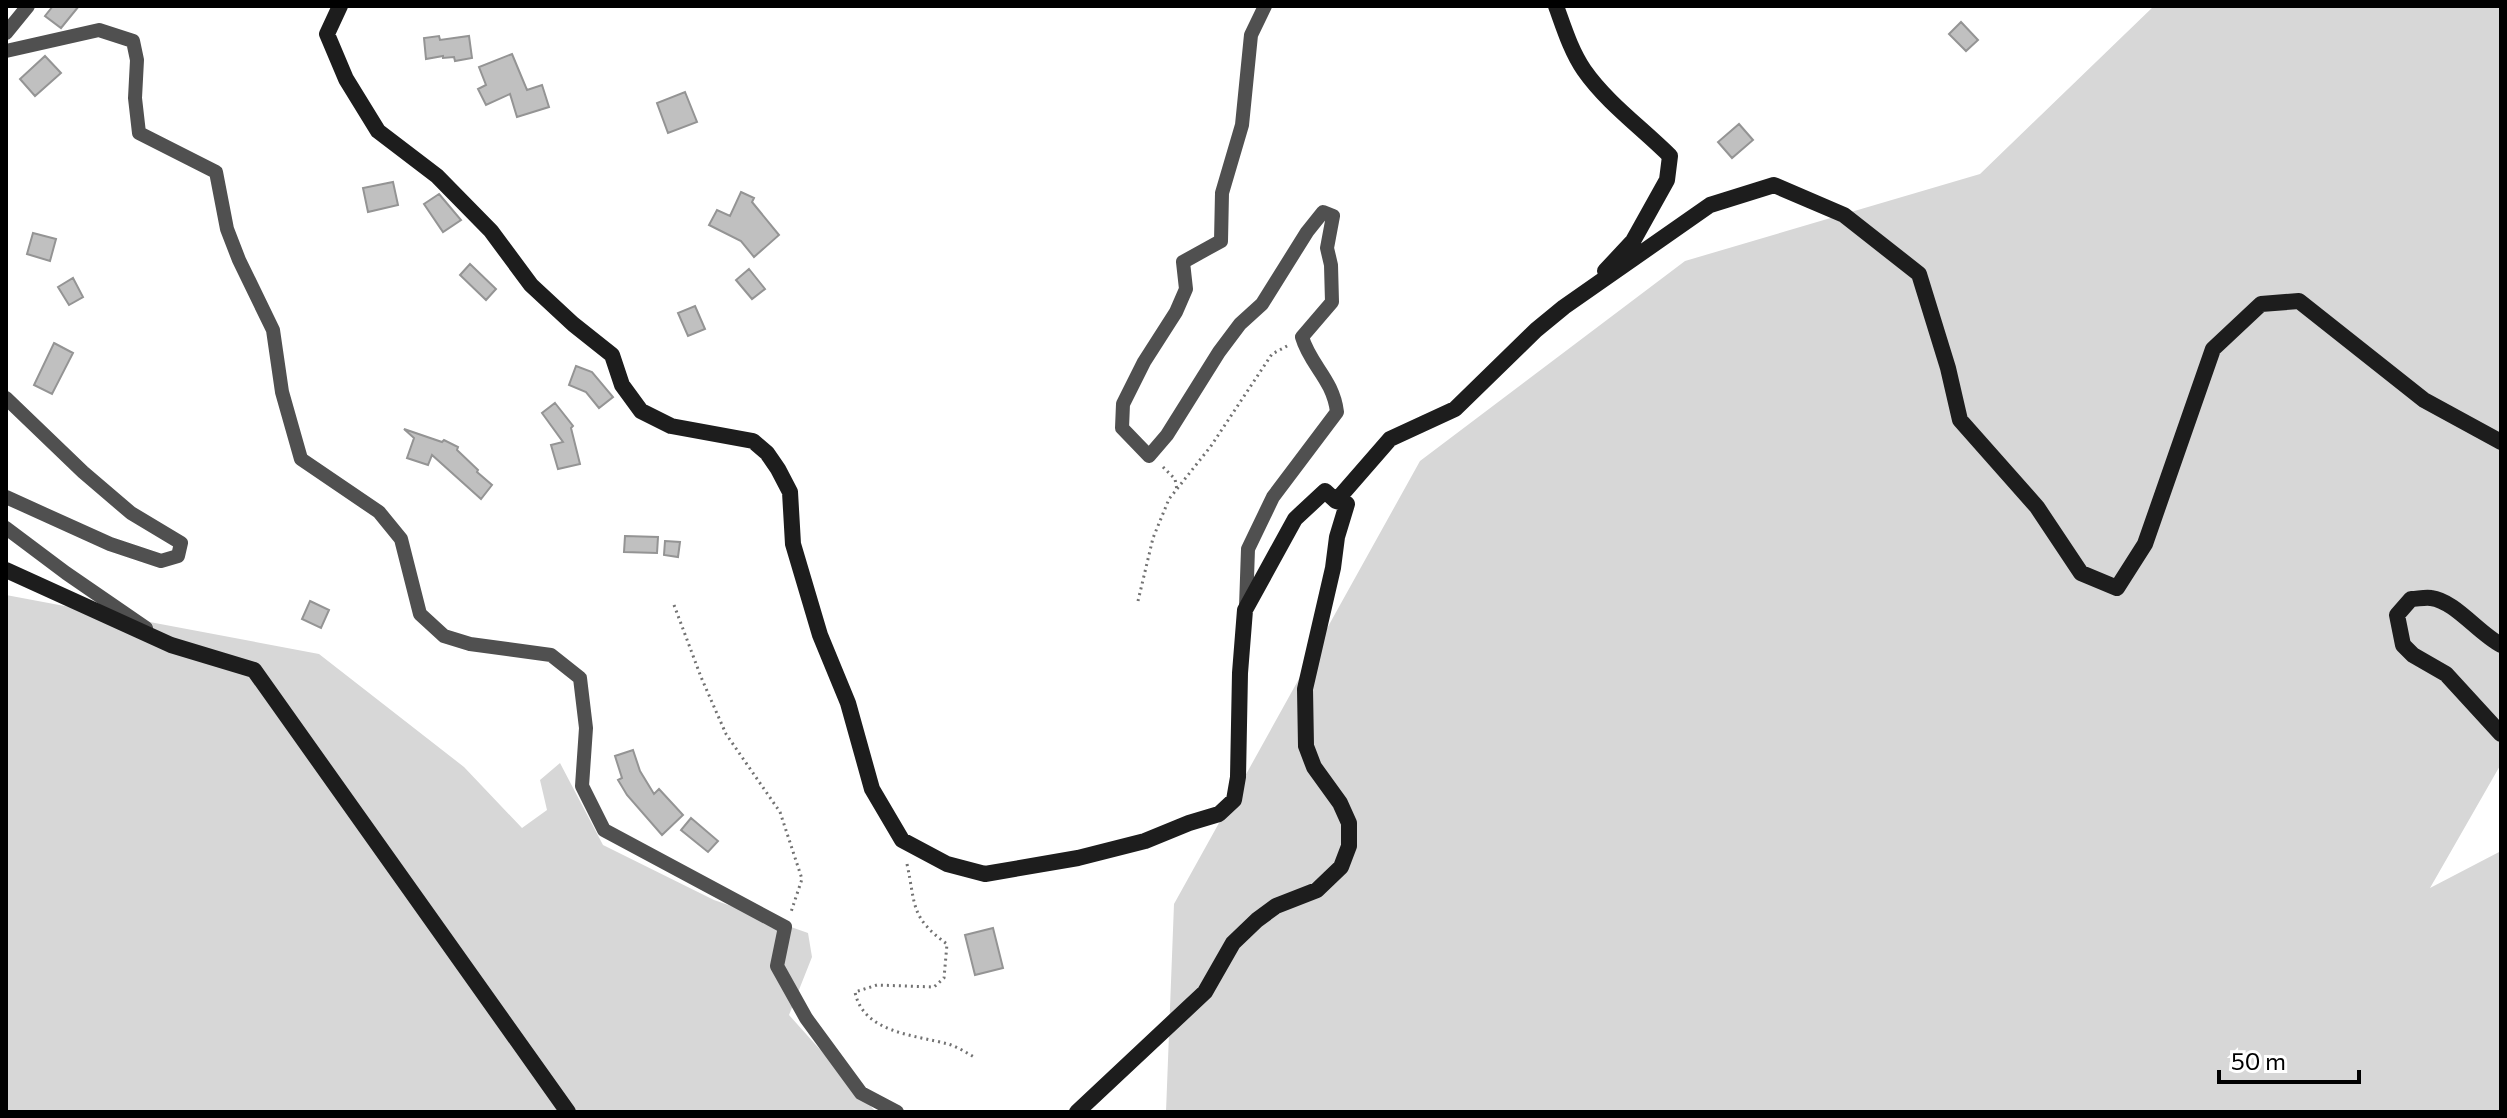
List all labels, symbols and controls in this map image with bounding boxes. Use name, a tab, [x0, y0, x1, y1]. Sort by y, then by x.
scale bar	[2219, 1034, 2359, 1084]
text: 50 m	[2231, 1046, 2286, 1075]

